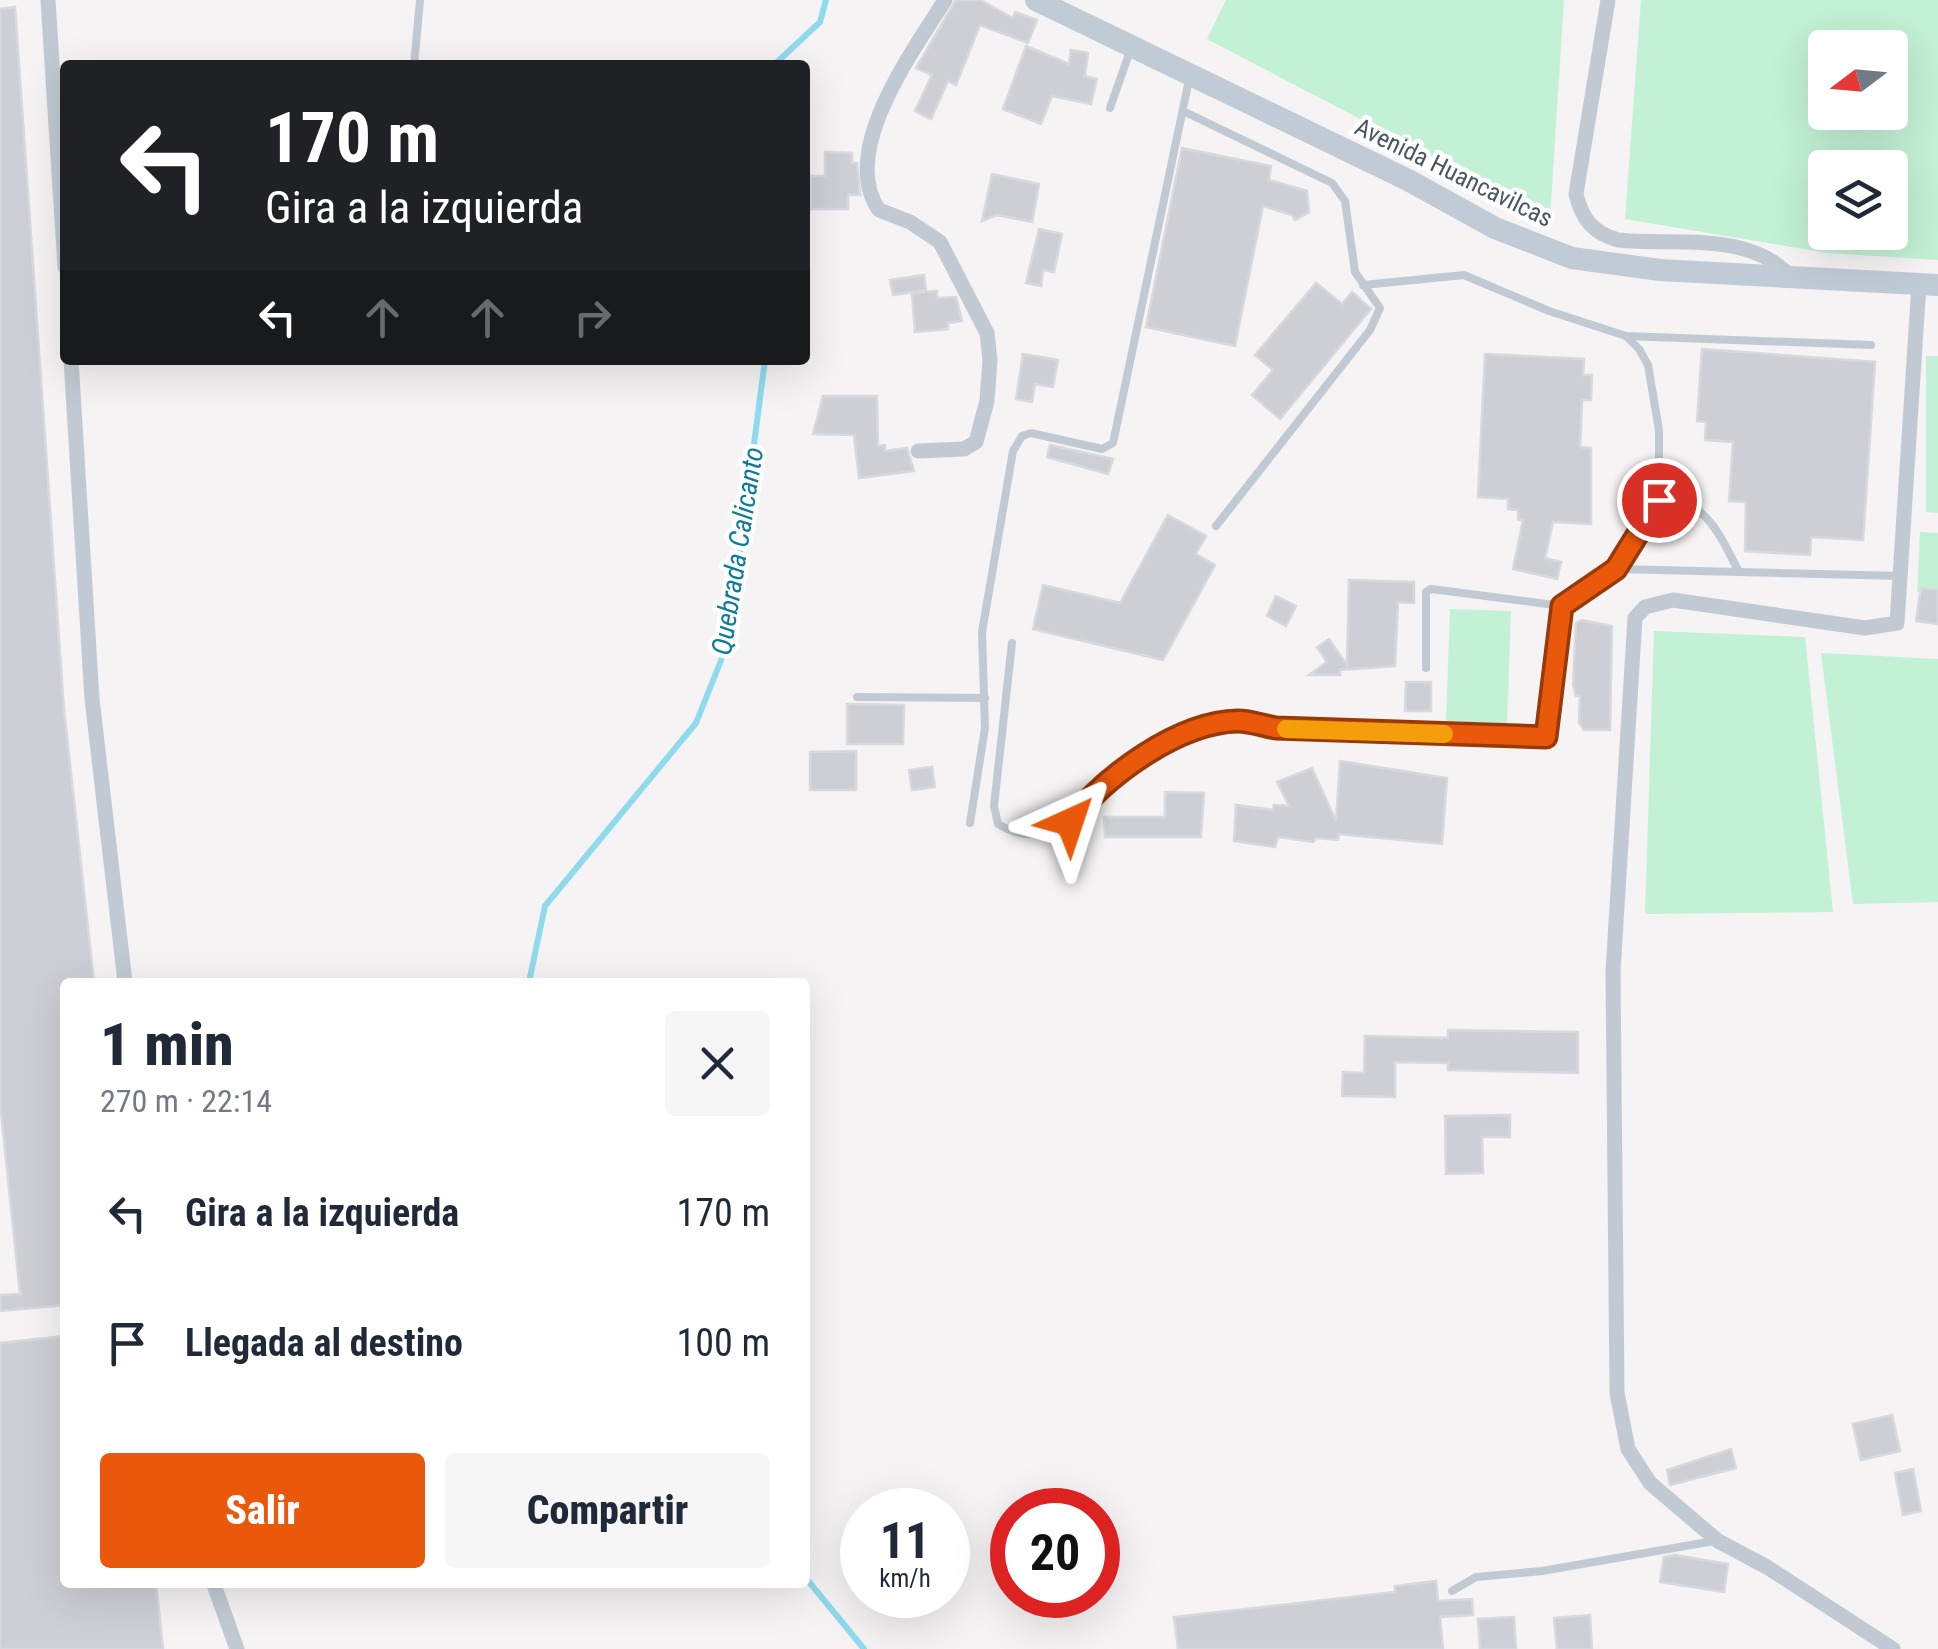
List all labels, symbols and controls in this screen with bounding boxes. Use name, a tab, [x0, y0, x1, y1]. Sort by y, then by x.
north arrow	[1808, 30, 1908, 130]
map controls	[1808, 30, 1908, 250]
text: 170 m	[265, 97, 439, 179]
icon: left	[100, 100, 230, 230]
street label: Avenida Huancavilcas	[1350, 112, 1557, 233]
button: layers	[1808, 150, 1908, 250]
text: Gira a la izquierda	[265, 181, 583, 234]
icon: left	[250, 290, 305, 345]
icon: ahead	[355, 290, 410, 345]
icon: ahead	[460, 290, 515, 345]
icon: right	[565, 290, 620, 345]
water label: Quebrada Calicanto	[705, 445, 770, 657]
pin	[1617, 458, 1702, 543]
icon: arrive	[1632, 473, 1687, 528]
position arrow	[1018, 770, 1122, 874]
text: 1 min	[100, 1009, 234, 1080]
button: close	[665, 1011, 770, 1116]
text: 270 m · 22:14	[100, 1082, 272, 1120]
icon: left	[100, 1186, 155, 1241]
text: Gira a la izquierda	[185, 1191, 459, 1235]
text: 170 m	[676, 1191, 770, 1235]
icon: arrive	[100, 1316, 155, 1371]
text: Llegada al destino	[185, 1321, 463, 1365]
text: 100 m	[676, 1321, 770, 1365]
button: Salir	[100, 1453, 425, 1568]
button: Compartir	[445, 1453, 770, 1568]
speed limit sign: 20	[990, 1488, 1120, 1618]
text: 11	[880, 1512, 930, 1570]
text: km/h	[879, 1564, 931, 1593]

